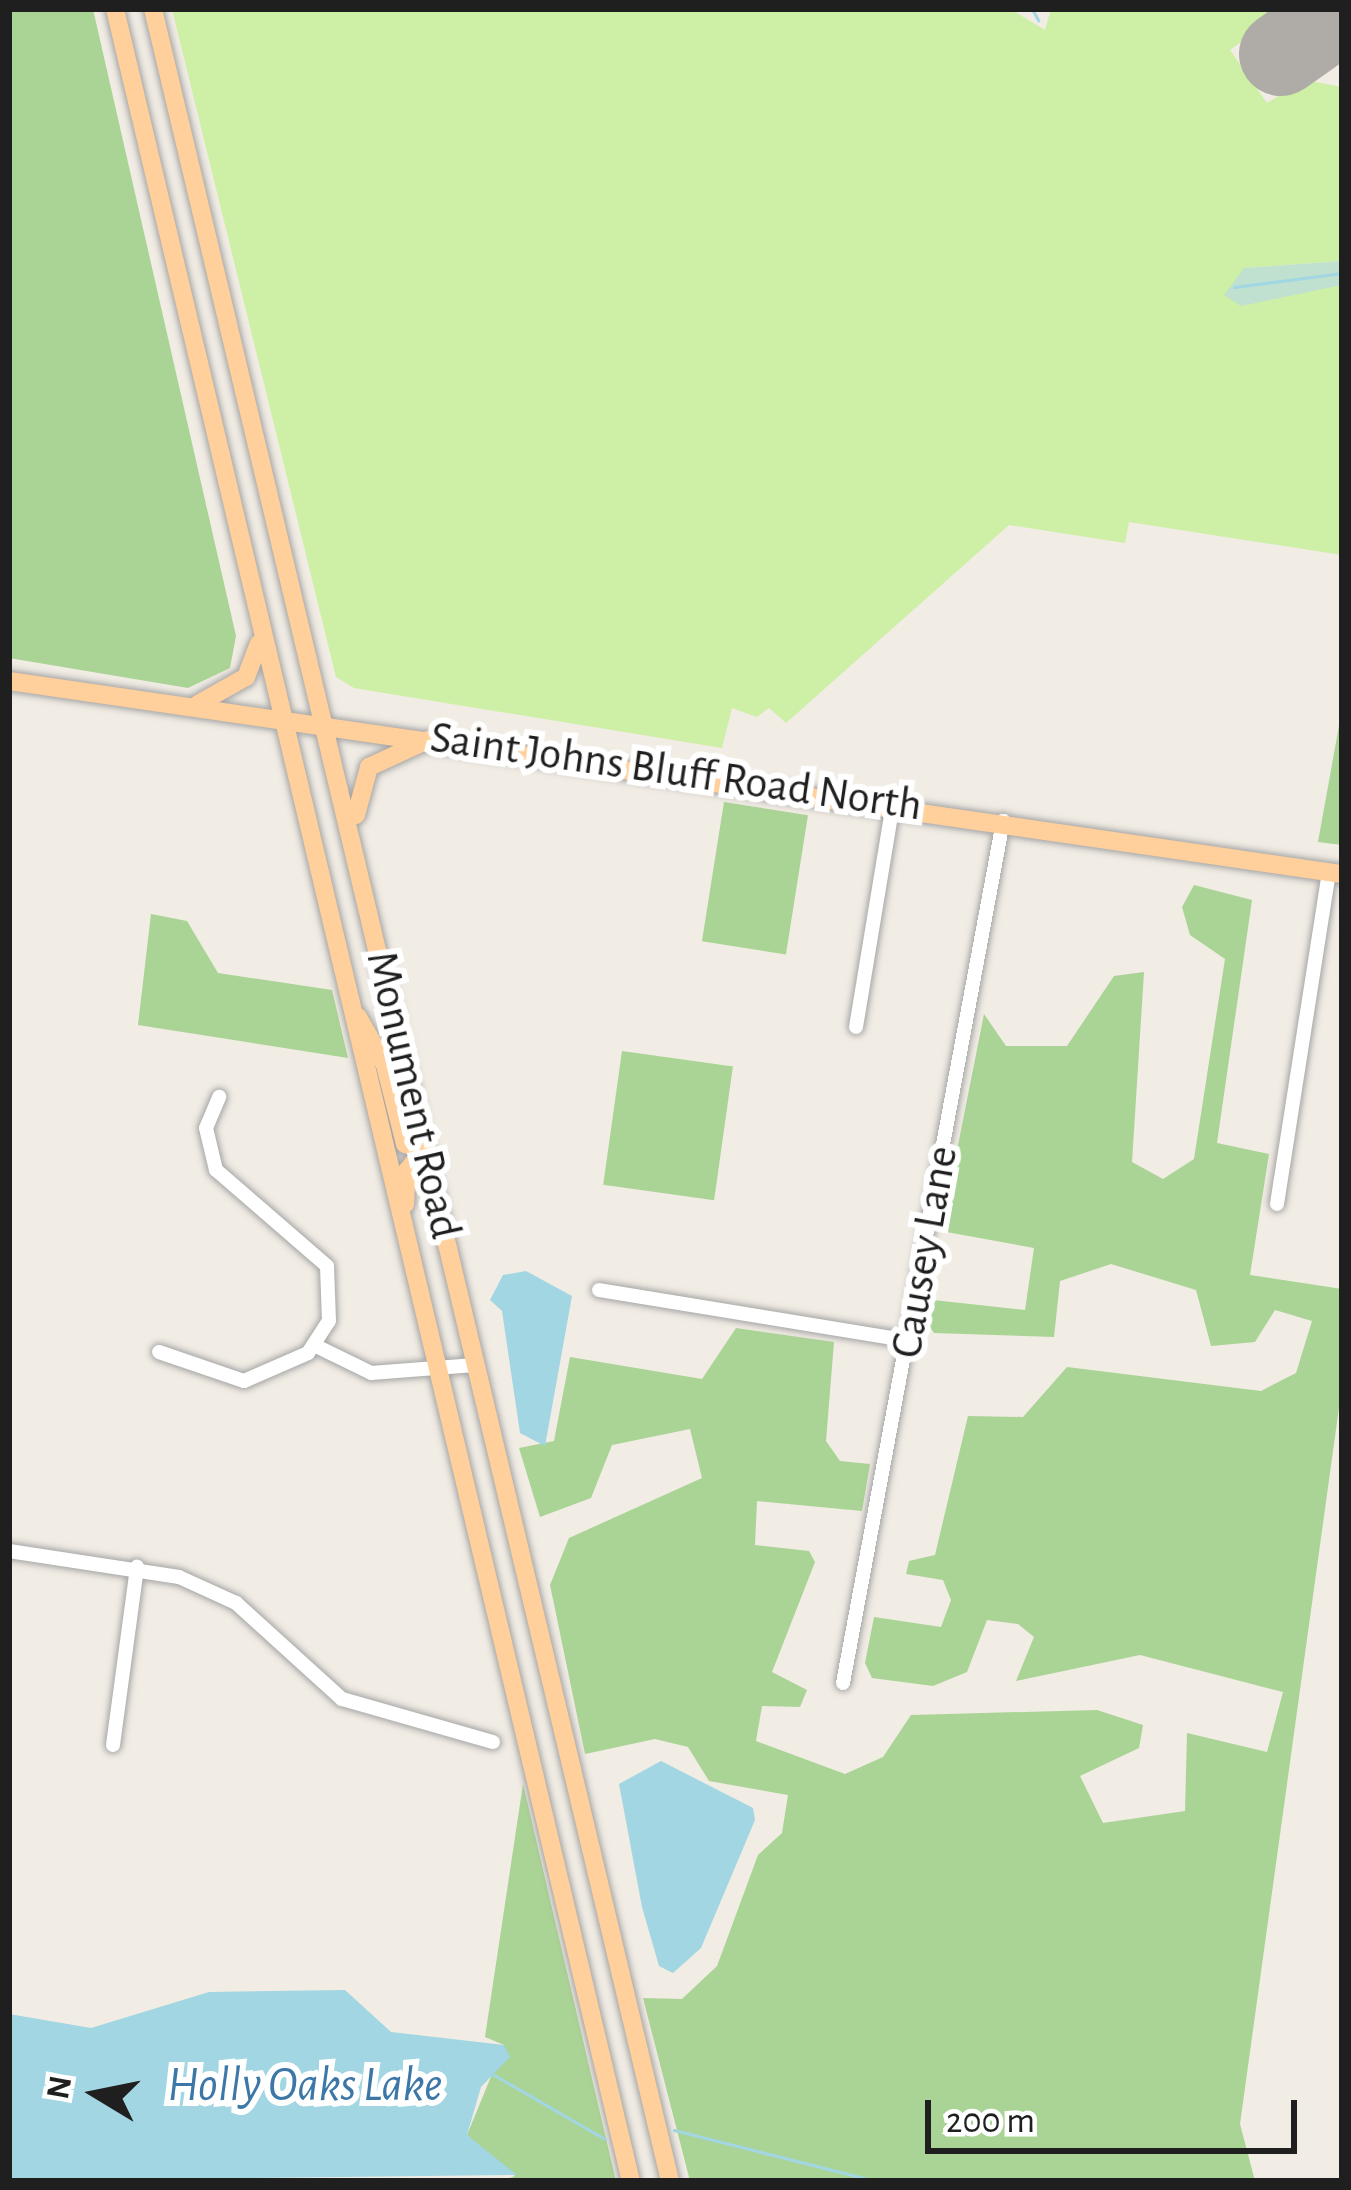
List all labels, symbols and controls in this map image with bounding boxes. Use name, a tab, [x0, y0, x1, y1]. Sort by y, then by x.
street label: Saint Johns Bluff Road North	[427, 711, 925, 833]
street label: Monument Road	[354, 946, 472, 1244]
street label: Causey Lane	[880, 1142, 970, 1362]
north arrow	[36, 2034, 156, 2154]
water label: Holly Oaks Lake	[167, 2058, 443, 2116]
text: N	[42, 2074, 78, 2102]
scale bar	[931, 2076, 1303, 2150]
text: 200 m	[946, 2103, 1035, 2139]

